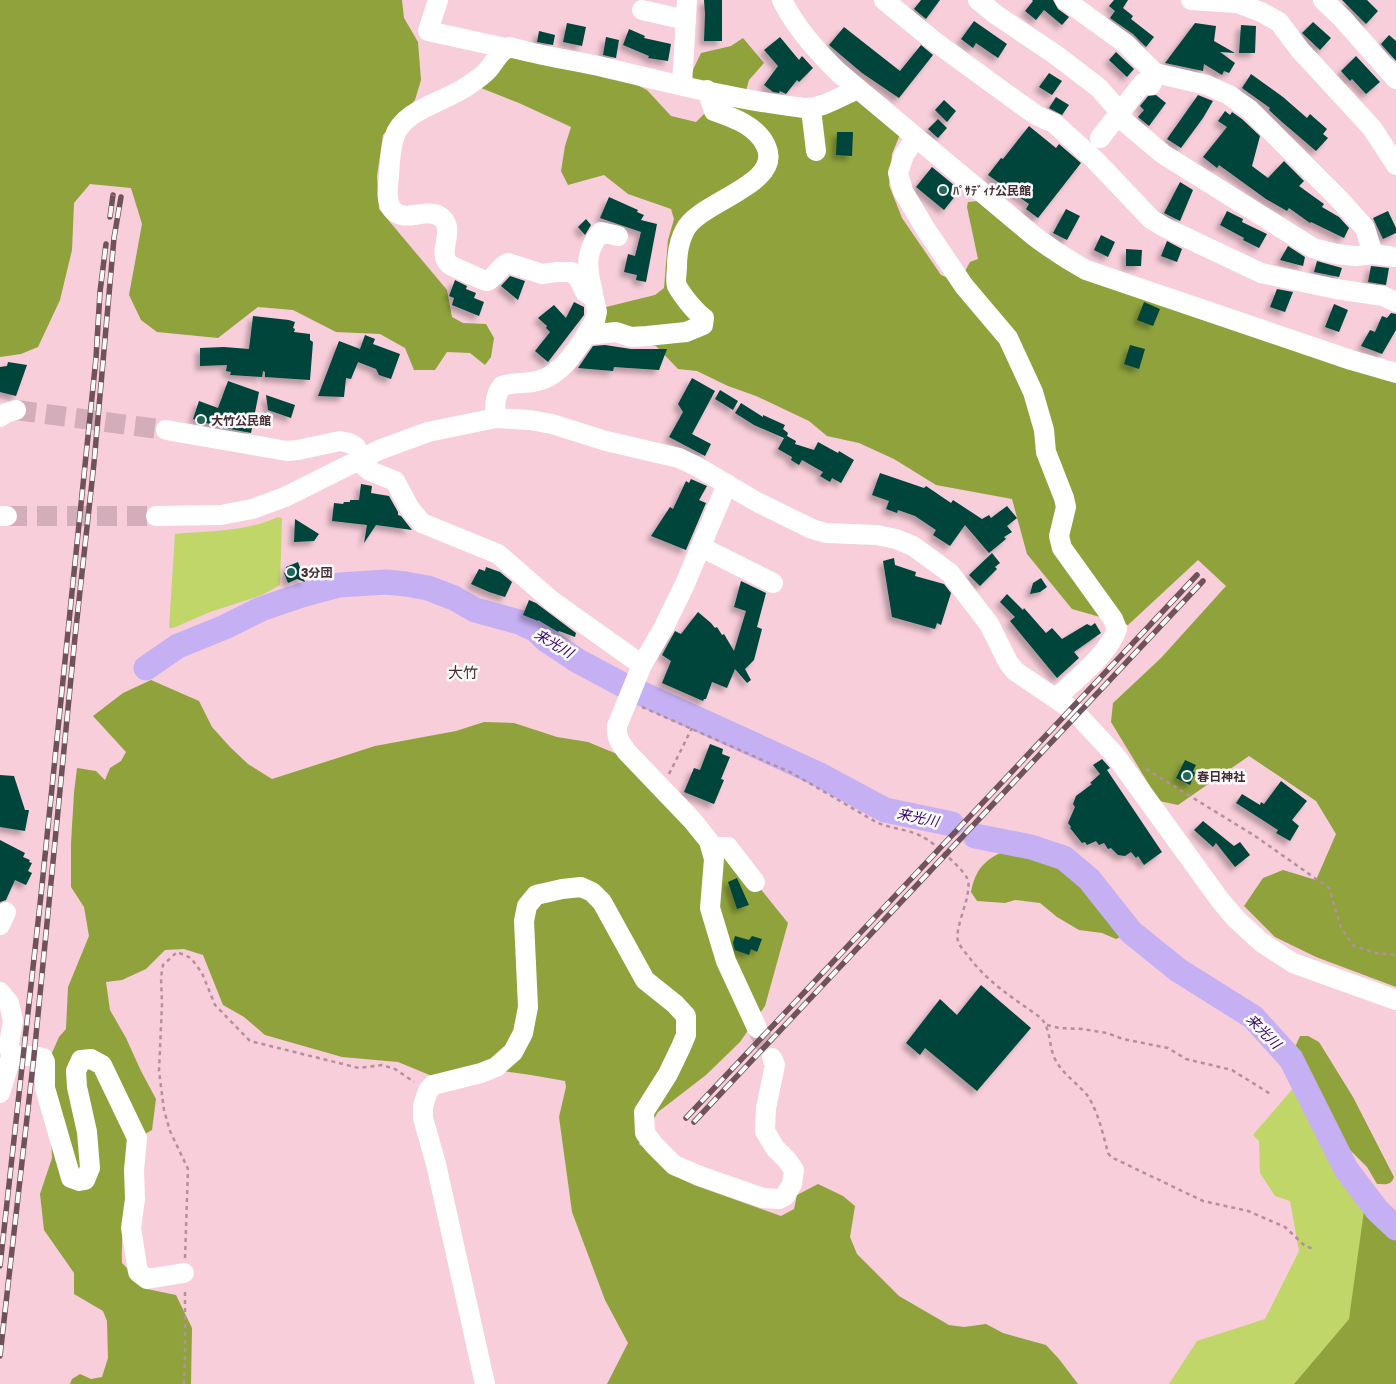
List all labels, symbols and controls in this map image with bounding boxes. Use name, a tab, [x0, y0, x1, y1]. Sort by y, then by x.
place label: ﾊﾟｻﾃﾞｨﾅ公民館	[953, 183, 1031, 198]
marker: ﾊﾟｻﾃﾞｨﾅ公民館	[937, 184, 949, 196]
place label: 大竹公民館	[211, 413, 271, 428]
marker: 大竹公民館	[195, 414, 207, 426]
place label: 3分団	[301, 565, 332, 580]
marker: 3分団	[285, 566, 297, 578]
water label: 来光川	[532, 625, 578, 662]
district label: 大竹	[448, 663, 478, 681]
place label: 春日神社	[1197, 769, 1245, 784]
marker: 春日神社	[1181, 770, 1193, 782]
water label: 来光川	[896, 804, 942, 830]
water label: 来光川	[1243, 1010, 1286, 1053]

